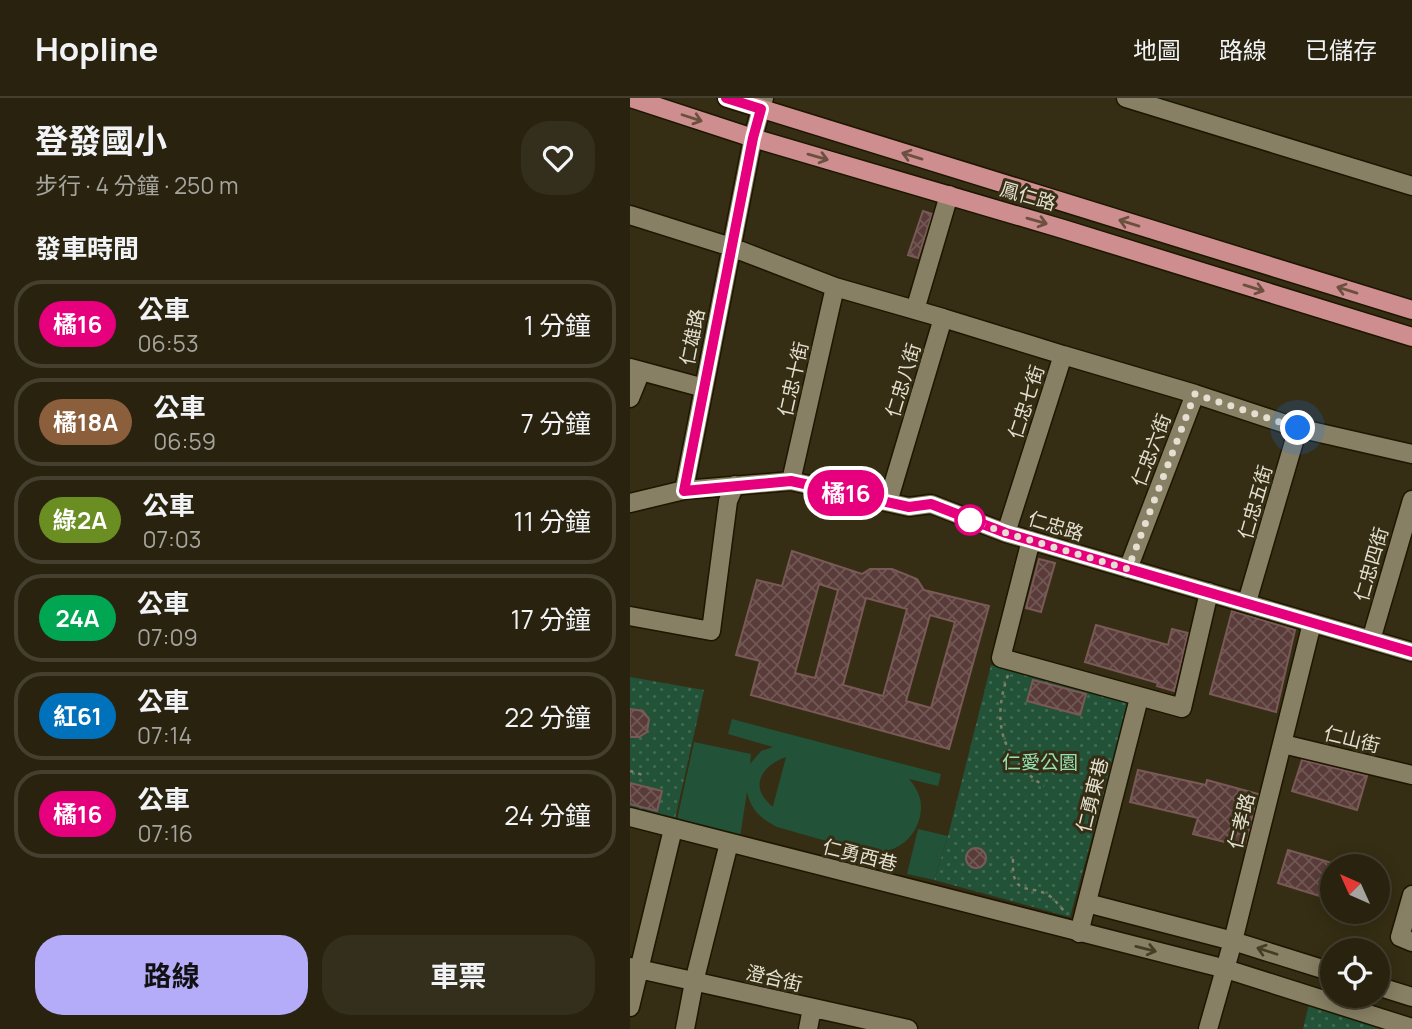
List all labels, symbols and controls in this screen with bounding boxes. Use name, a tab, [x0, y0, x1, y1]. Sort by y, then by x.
text: Hopline	[35, 26, 158, 71]
text: 地圖	[1133, 33, 1181, 66]
text: 路線	[1219, 33, 1267, 66]
text: 已儲存	[1305, 33, 1377, 66]
one-way arrow	[680, 113, 702, 125]
text: 登發國小	[35, 118, 167, 163]
button: heart	[521, 121, 595, 195]
one-way arrow	[901, 148, 923, 161]
one-way arrow	[807, 152, 829, 165]
text: 步行 · 4 分鐘 · 250 m	[35, 169, 239, 201]
street label: 鳳仁路	[997, 176, 1059, 216]
one-way arrow	[1025, 215, 1048, 228]
one-way arrow	[1119, 215, 1141, 228]
text: 發車時間	[35, 230, 139, 266]
one-way arrow	[1336, 282, 1358, 295]
one-way arrow	[1243, 283, 1265, 296]
text: 公車	[137, 291, 189, 327]
text: 橘16	[53, 307, 102, 340]
text: 1 分鐘	[524, 307, 591, 343]
street label: 仁雄路	[674, 307, 710, 367]
text: 06:53	[137, 327, 199, 359]
street label: 仁忠十街	[772, 339, 814, 419]
street label: 仁忠八街	[879, 340, 927, 420]
street label: 仁忠七街	[1002, 362, 1050, 442]
text: 公車	[153, 389, 205, 425]
text: 橘18A	[53, 405, 118, 438]
text: 7 分鐘	[521, 405, 591, 441]
street label: 仁忠六街	[1125, 410, 1177, 490]
your location	[1280, 410, 1315, 445]
text: 06:59	[153, 425, 216, 457]
street label: 仁忠五街	[1232, 462, 1278, 542]
line badge: 橘16	[806, 470, 886, 516]
text: 橘16	[821, 476, 871, 509]
text: 公車	[142, 487, 194, 523]
text: 綠2A	[53, 503, 107, 536]
text: 11 分鐘	[514, 503, 591, 539]
unlabelled marker	[955, 505, 985, 535]
street label: 仁忠路	[1025, 505, 1087, 547]
text: 07:03	[142, 523, 202, 555]
street label: 仁忠四街	[1348, 524, 1394, 604]
text: 公車	[137, 585, 189, 621]
text: 24A	[55, 601, 100, 634]
text: 17 分鐘	[511, 601, 591, 637]
text: 07:09	[137, 621, 198, 653]
text: 公車	[137, 683, 189, 719]
text: 紅61	[53, 699, 102, 732]
text: 22 分鐘	[504, 699, 591, 735]
text: 07:14	[137, 719, 192, 751]
street label: 仁山街	[1321, 719, 1383, 759]
park label: 仁愛公園	[1002, 749, 1078, 775]
street label: 仁勇東巷	[1070, 755, 1114, 835]
text: 公車	[137, 781, 189, 817]
street label: 仁孝路	[1221, 790, 1261, 852]
text: 橘16	[53, 797, 102, 830]
text: 24 分鐘	[504, 797, 591, 833]
text: 07:16	[137, 817, 193, 849]
street label: 仁勇西巷	[820, 833, 900, 877]
north arrow	[1320, 854, 1390, 924]
map controls	[1320, 854, 1390, 1008]
button: 路線	[35, 935, 308, 1015]
button: 車票	[322, 935, 595, 1015]
button: locate	[1320, 938, 1390, 1008]
one-way arrow	[1134, 943, 1156, 956]
one-way arrow	[1256, 944, 1278, 956]
street label: 澄合街	[743, 959, 805, 997]

